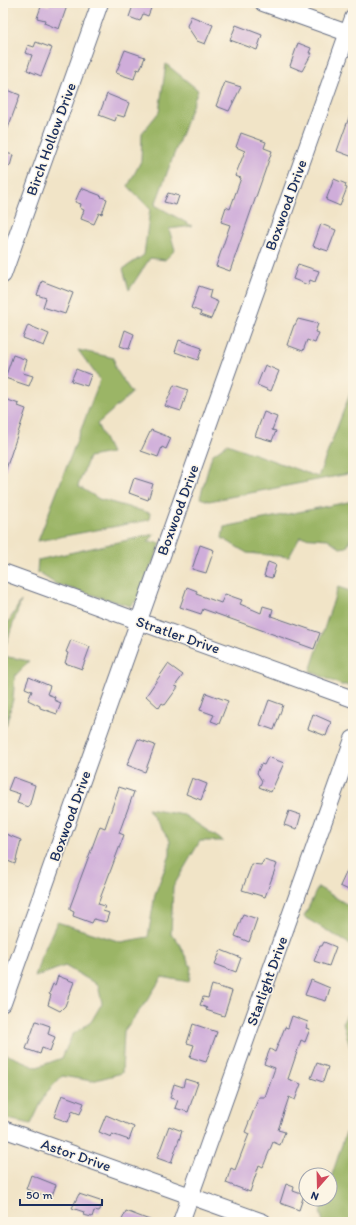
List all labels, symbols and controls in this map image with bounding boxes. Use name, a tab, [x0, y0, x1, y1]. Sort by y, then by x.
street label: Birch Hollow Drive	[22, 80, 80, 198]
street label: Boxwood Drive	[261, 157, 311, 253]
street label: Boxwood Drive	[153, 462, 203, 558]
street label: Stratler Drive	[134, 612, 222, 658]
street label: Boxwood Drive	[45, 768, 95, 864]
street label: Starlight Drive	[243, 934, 291, 1028]
street label: Astor Drive	[39, 1135, 113, 1175]
north arrow	[298, 1167, 338, 1207]
scale bar	[20, 1181, 102, 1207]
text: 50 m	[26, 1188, 52, 1202]
text: N	[309, 1189, 320, 1203]

